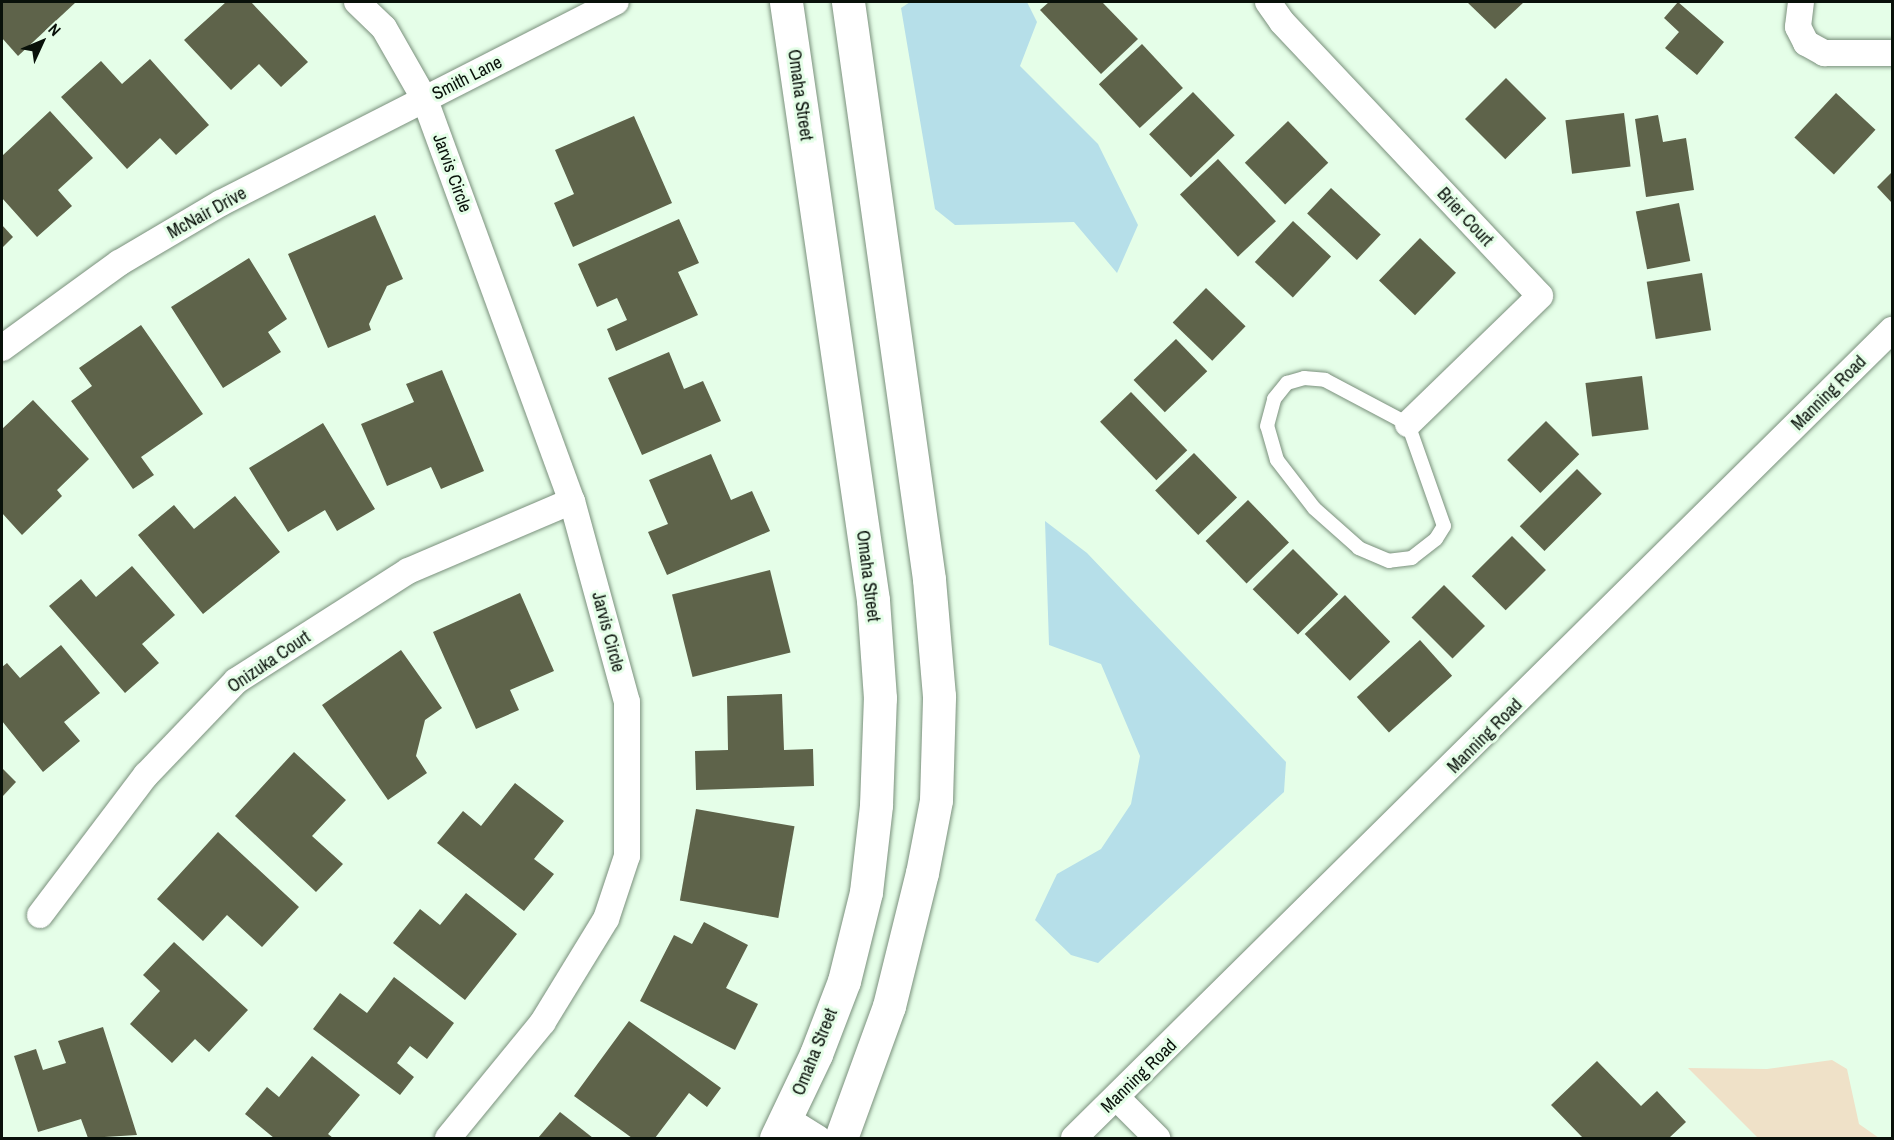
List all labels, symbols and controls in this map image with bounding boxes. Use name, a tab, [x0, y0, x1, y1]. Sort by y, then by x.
north arrow	[12, 12, 72, 72]
text: N	[44, 18, 66, 41]
street label: Omaha Street	[783, 48, 817, 142]
street label: Smith Lane	[428, 51, 506, 105]
street label: Jarvis Circle	[428, 131, 476, 215]
street label: McNair Drive	[164, 182, 250, 244]
street label: Brier Court	[1432, 183, 1498, 251]
street label: Manning Road	[1787, 351, 1871, 435]
street label: Omaha Street	[852, 529, 884, 623]
street label: Jarvis Circle	[587, 590, 629, 674]
street label: Onizuka Court	[224, 626, 314, 698]
street label: Manning Road	[1443, 694, 1527, 778]
street label: Omaha Street	[788, 1005, 842, 1099]
street label: Manning Road	[1097, 1035, 1181, 1117]

